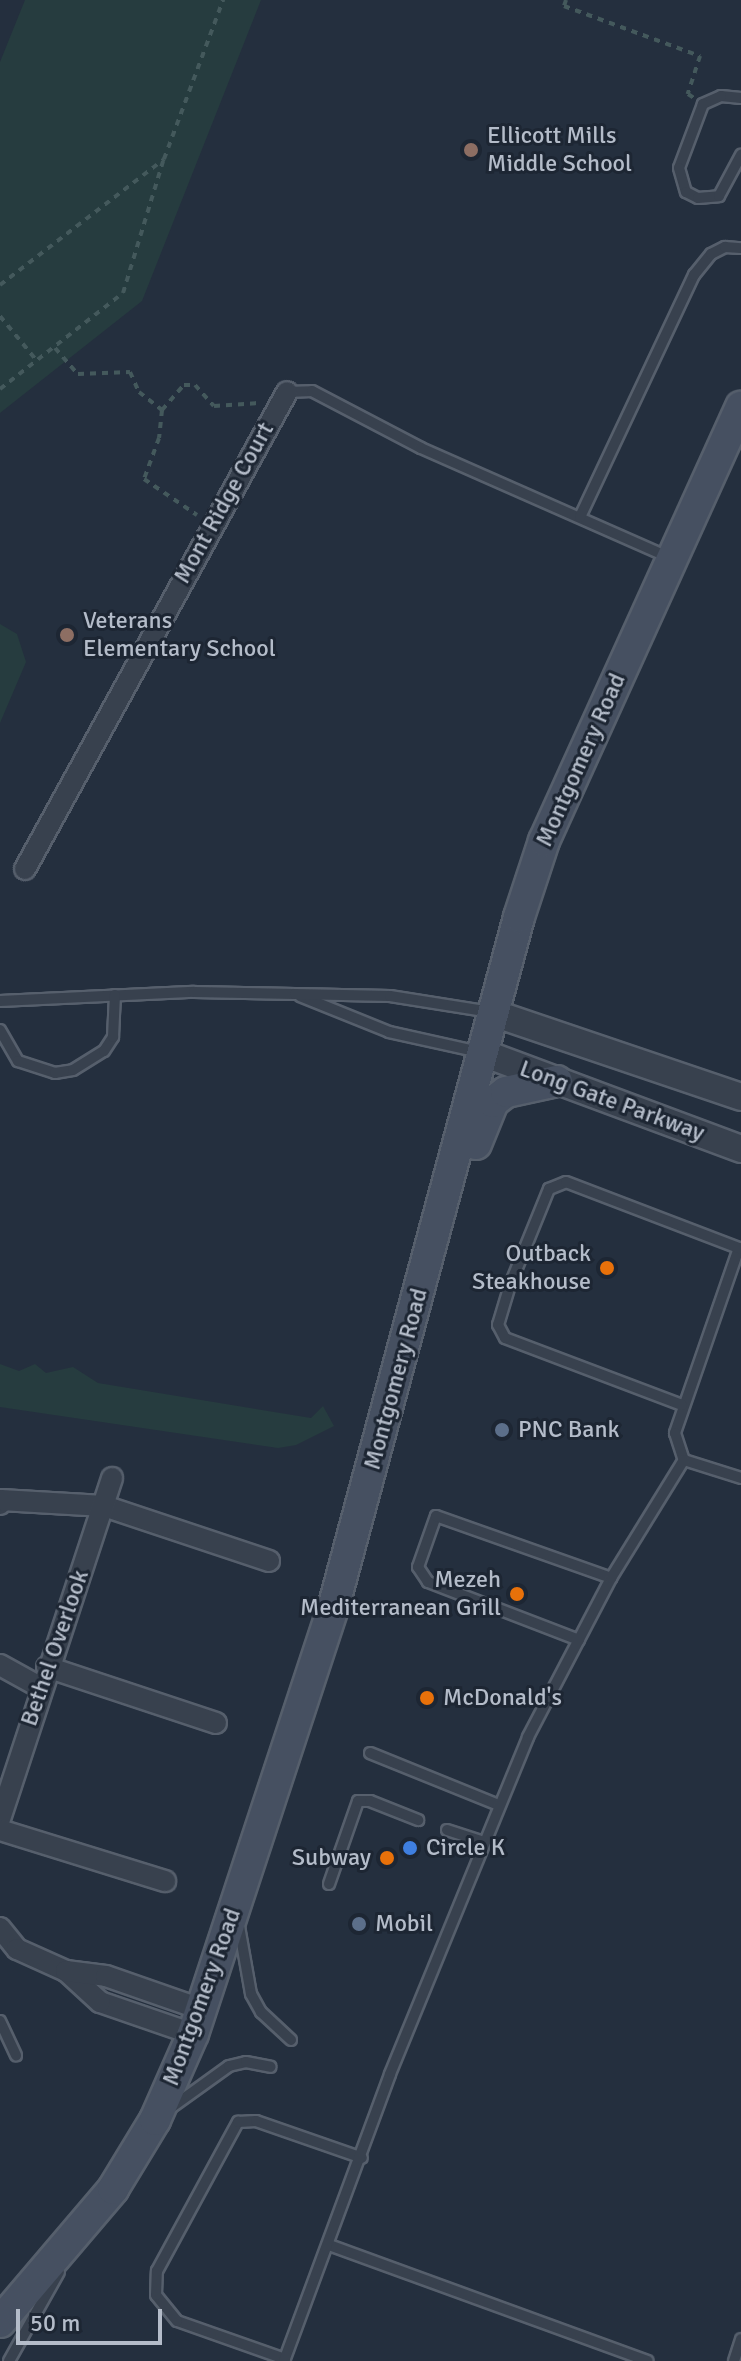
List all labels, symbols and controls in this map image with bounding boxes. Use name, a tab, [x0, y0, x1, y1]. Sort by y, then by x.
place label: Ellicott Mills Middle School	[487, 122, 632, 178]
marker: Ellicott Mills Middle School	[462, 141, 480, 159]
street label: Mont Ridge Court	[168, 417, 280, 589]
place label: Veterans Elementary School	[83, 607, 276, 663]
marker: Veterans Elementary School	[58, 626, 76, 644]
street label: Montgomery Road	[530, 669, 632, 851]
street label: Long Gate Parkway	[516, 1054, 708, 1148]
place label: Outback Steakhouse	[472, 1240, 591, 1296]
marker: Outback Steakhouse	[598, 1259, 616, 1277]
street label: Montgomery Road	[358, 1285, 434, 1473]
place label: PNC Bank	[518, 1416, 620, 1444]
marker: PNC Bank	[493, 1421, 511, 1439]
street label: Bethel Overlook	[15, 1566, 95, 1730]
place label: Mezeh Mediterranean Grill	[300, 1566, 501, 1622]
marker: Mezeh Mediterranean Grill	[508, 1585, 526, 1603]
place label: McDonald's	[443, 1684, 562, 1712]
marker: McDonald's	[418, 1689, 436, 1707]
place label: Circle K	[426, 1834, 505, 1862]
marker: Circle K	[401, 1839, 419, 1857]
place label: Subway	[292, 1844, 371, 1872]
marker: Subway	[378, 1849, 396, 1867]
street label: Montgomery Road	[157, 1904, 247, 2090]
place label: Mobil	[375, 1910, 433, 1938]
marker: Mobil	[350, 1915, 368, 1933]
scale bar	[20, 2293, 166, 2343]
text: 50 m	[30, 2308, 80, 2338]

